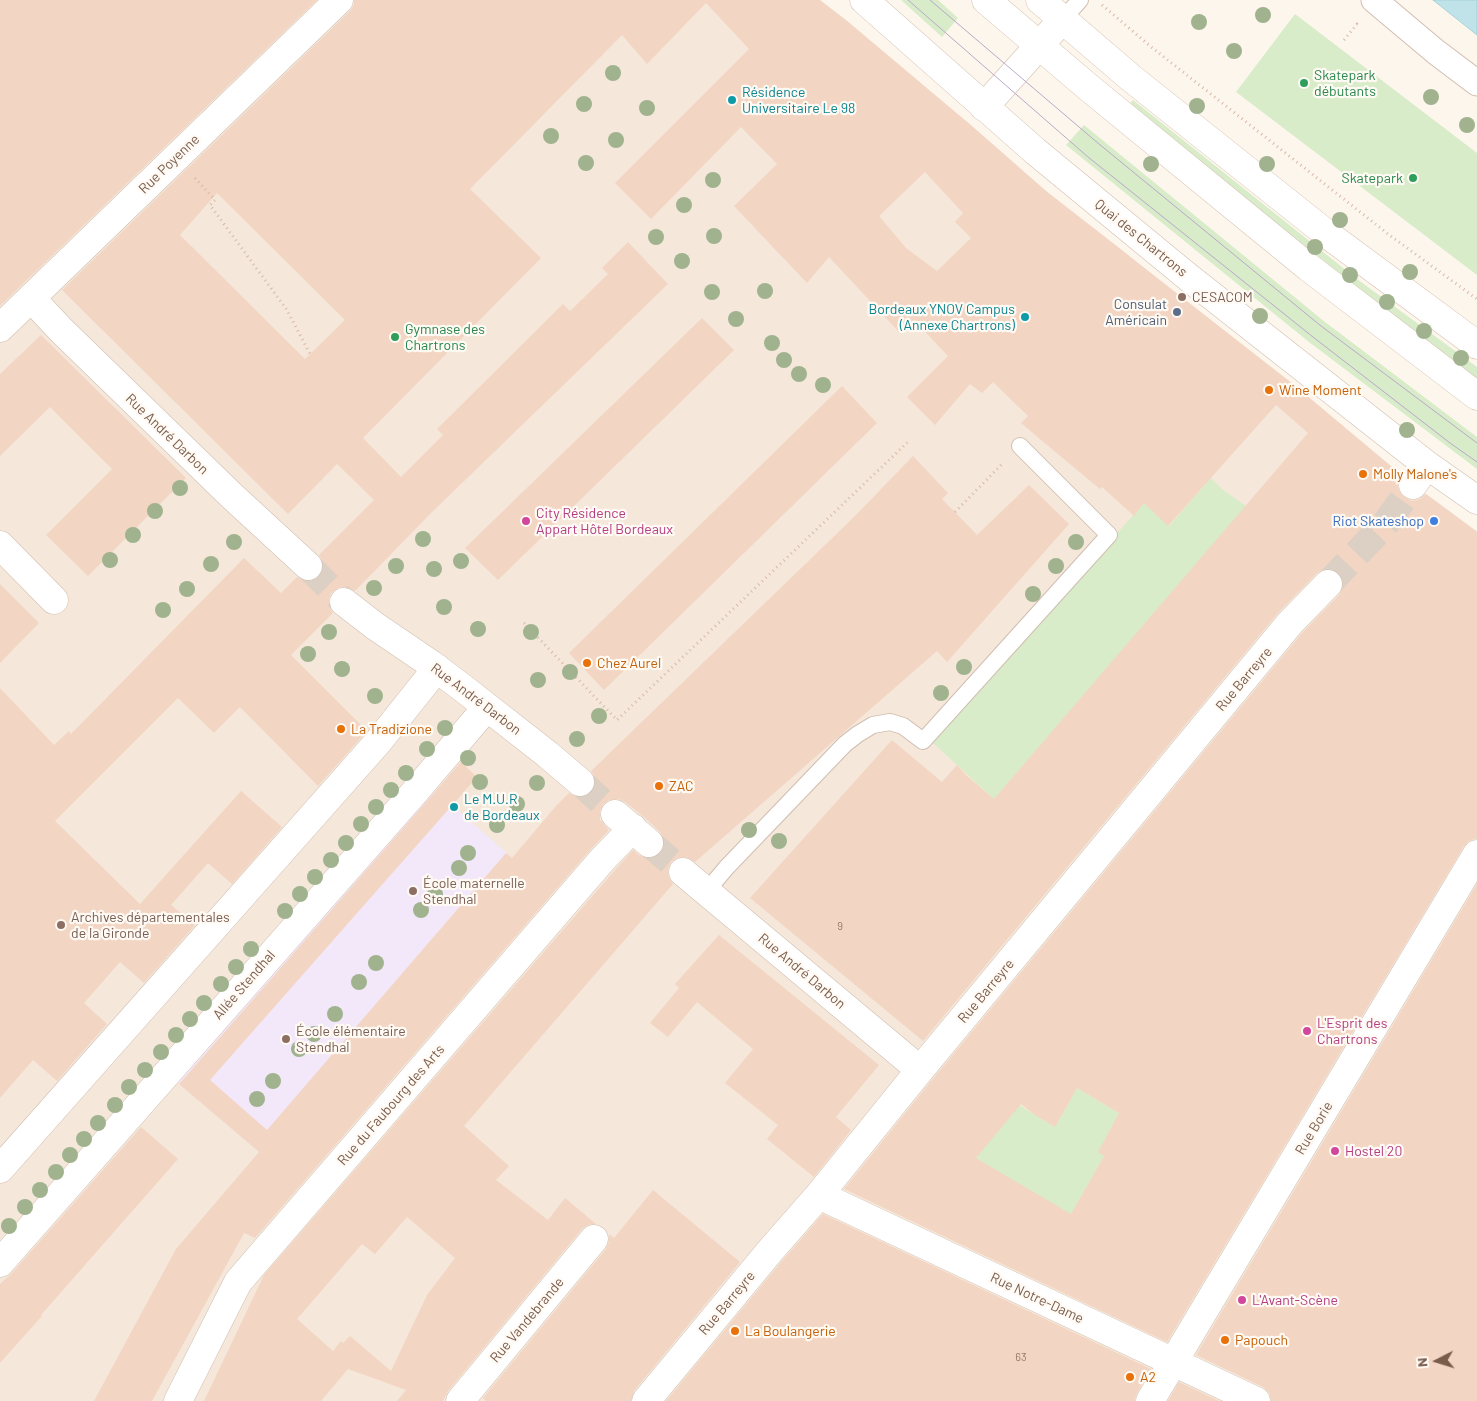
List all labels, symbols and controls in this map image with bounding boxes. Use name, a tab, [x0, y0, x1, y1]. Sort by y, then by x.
place label: Skatepark débutants	[1314, 67, 1376, 100]
marker: Skatepark débutants	[1298, 77, 1310, 89]
place label: Résidence Universitaire Le 98	[742, 84, 855, 116]
marker: Résidence Universitaire Le 98	[726, 94, 738, 106]
street label: Rue Poyenne	[135, 131, 203, 197]
place label: Skatepark	[1341, 170, 1403, 186]
marker: Skatepark	[1407, 172, 1419, 184]
street label: Quai des Chartrons	[1091, 196, 1191, 280]
place label: CESACOM	[1192, 289, 1253, 305]
marker: CESACOM	[1176, 291, 1188, 303]
place label: Consulat Américain	[1105, 296, 1167, 328]
place label: Bordeaux YNOV Campus (Annexe Chartrons)	[868, 301, 1015, 334]
marker: Consulat Américain	[1171, 306, 1183, 318]
marker: Bordeaux YNOV Campus (Annexe Chartrons)	[1019, 311, 1031, 323]
place label: Gymnase des Chartrons	[405, 321, 485, 354]
marker: Gymnase des Chartrons	[389, 331, 401, 343]
place label: Wine Moment	[1279, 382, 1362, 398]
marker: Wine Moment	[1263, 384, 1275, 396]
street label: Rue André Darbon	[122, 390, 212, 478]
place label: Molly Malone's	[1373, 466, 1457, 482]
marker: Molly Malone's	[1357, 468, 1369, 480]
place label: City Résidence Appart Hôtel Bordeaux	[536, 505, 673, 538]
place label: Riot Skateshop	[1332, 513, 1424, 529]
marker: City Résidence Appart Hôtel Bordeaux	[520, 515, 532, 527]
marker: Riot Skateshop	[1428, 515, 1440, 527]
street label: Rue Barreyre	[1212, 644, 1276, 714]
place label: Chez Aurel	[597, 655, 661, 671]
marker: Chez Aurel	[581, 657, 593, 669]
street label: Rue André Darbon	[428, 660, 524, 738]
place label: La Tradizione	[351, 721, 432, 737]
marker: La Tradizione	[335, 723, 347, 735]
place label: ZAC	[669, 778, 694, 794]
marker: ZAC	[653, 780, 665, 792]
place label: Le M.U.R de Bordeaux	[464, 791, 540, 824]
marker: Le M.U.R de Bordeaux	[448, 801, 460, 813]
place label: École maternelle Stendhal	[423, 875, 525, 908]
marker: École maternelle Stendhal	[407, 885, 419, 897]
place label: Archives départementales de la Gironde	[71, 909, 230, 942]
marker: Archives départementales de la Gironde	[55, 919, 67, 931]
house number: 9	[837, 919, 843, 933]
street label: Rue André Darbon	[755, 930, 849, 1012]
street label: Allée Stendhal	[209, 947, 279, 1023]
street label: Rue Barreyre	[954, 956, 1018, 1026]
place label: L'Esprit des Chartrons	[1317, 1015, 1387, 1048]
place label: École élémentaire Stendhal	[296, 1023, 406, 1056]
marker: L'Esprit des Chartrons	[1301, 1025, 1313, 1037]
marker: École élémentaire Stendhal	[280, 1033, 292, 1045]
street label: Rue du Faubourg des Arts	[334, 1041, 448, 1169]
street label: Rue Borie	[1292, 1098, 1336, 1158]
place label: Hostel 20	[1345, 1143, 1402, 1159]
marker: Hostel 20	[1329, 1145, 1341, 1157]
street label: Rue Barreyre	[695, 1268, 759, 1338]
street label: Rue Notre-Dame	[988, 1269, 1086, 1327]
street label: Rue Vandebrande	[486, 1274, 568, 1366]
place label: L'Avant-Scène	[1252, 1292, 1338, 1308]
marker: L'Avant-Scène	[1236, 1294, 1248, 1306]
place label: La Boulangerie	[745, 1323, 836, 1339]
marker: La Boulangerie	[729, 1325, 741, 1337]
place label: Papouch	[1235, 1332, 1288, 1348]
marker: Papouch	[1219, 1334, 1231, 1346]
north arrow	[1412, 1336, 1462, 1386]
house number: 63	[1015, 1350, 1027, 1364]
text: N	[1413, 1357, 1430, 1368]
place label: A2	[1140, 1369, 1156, 1385]
marker: A2	[1124, 1371, 1136, 1383]

